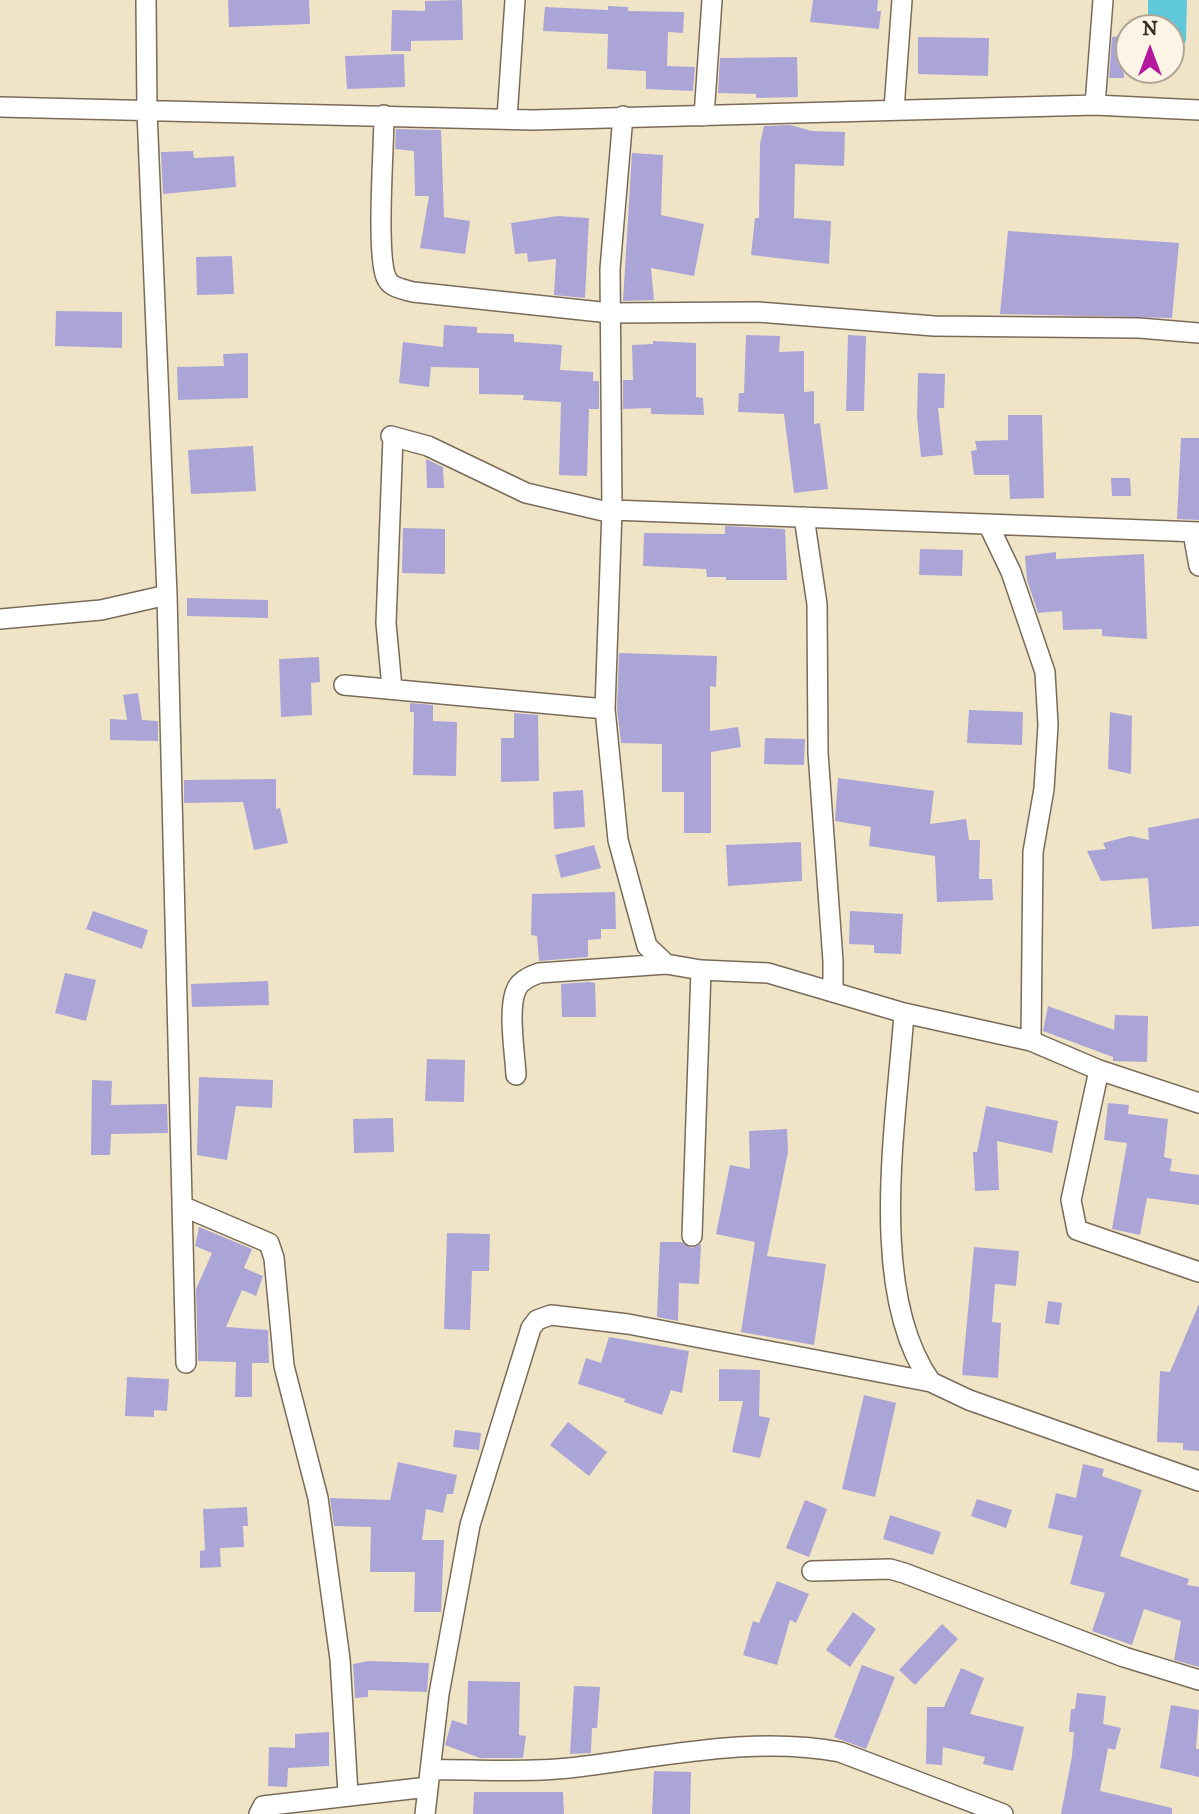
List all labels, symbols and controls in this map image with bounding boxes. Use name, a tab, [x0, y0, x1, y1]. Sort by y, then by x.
north arrow	[1115, 14, 1185, 84]
text: N	[1142, 18, 1158, 41]

